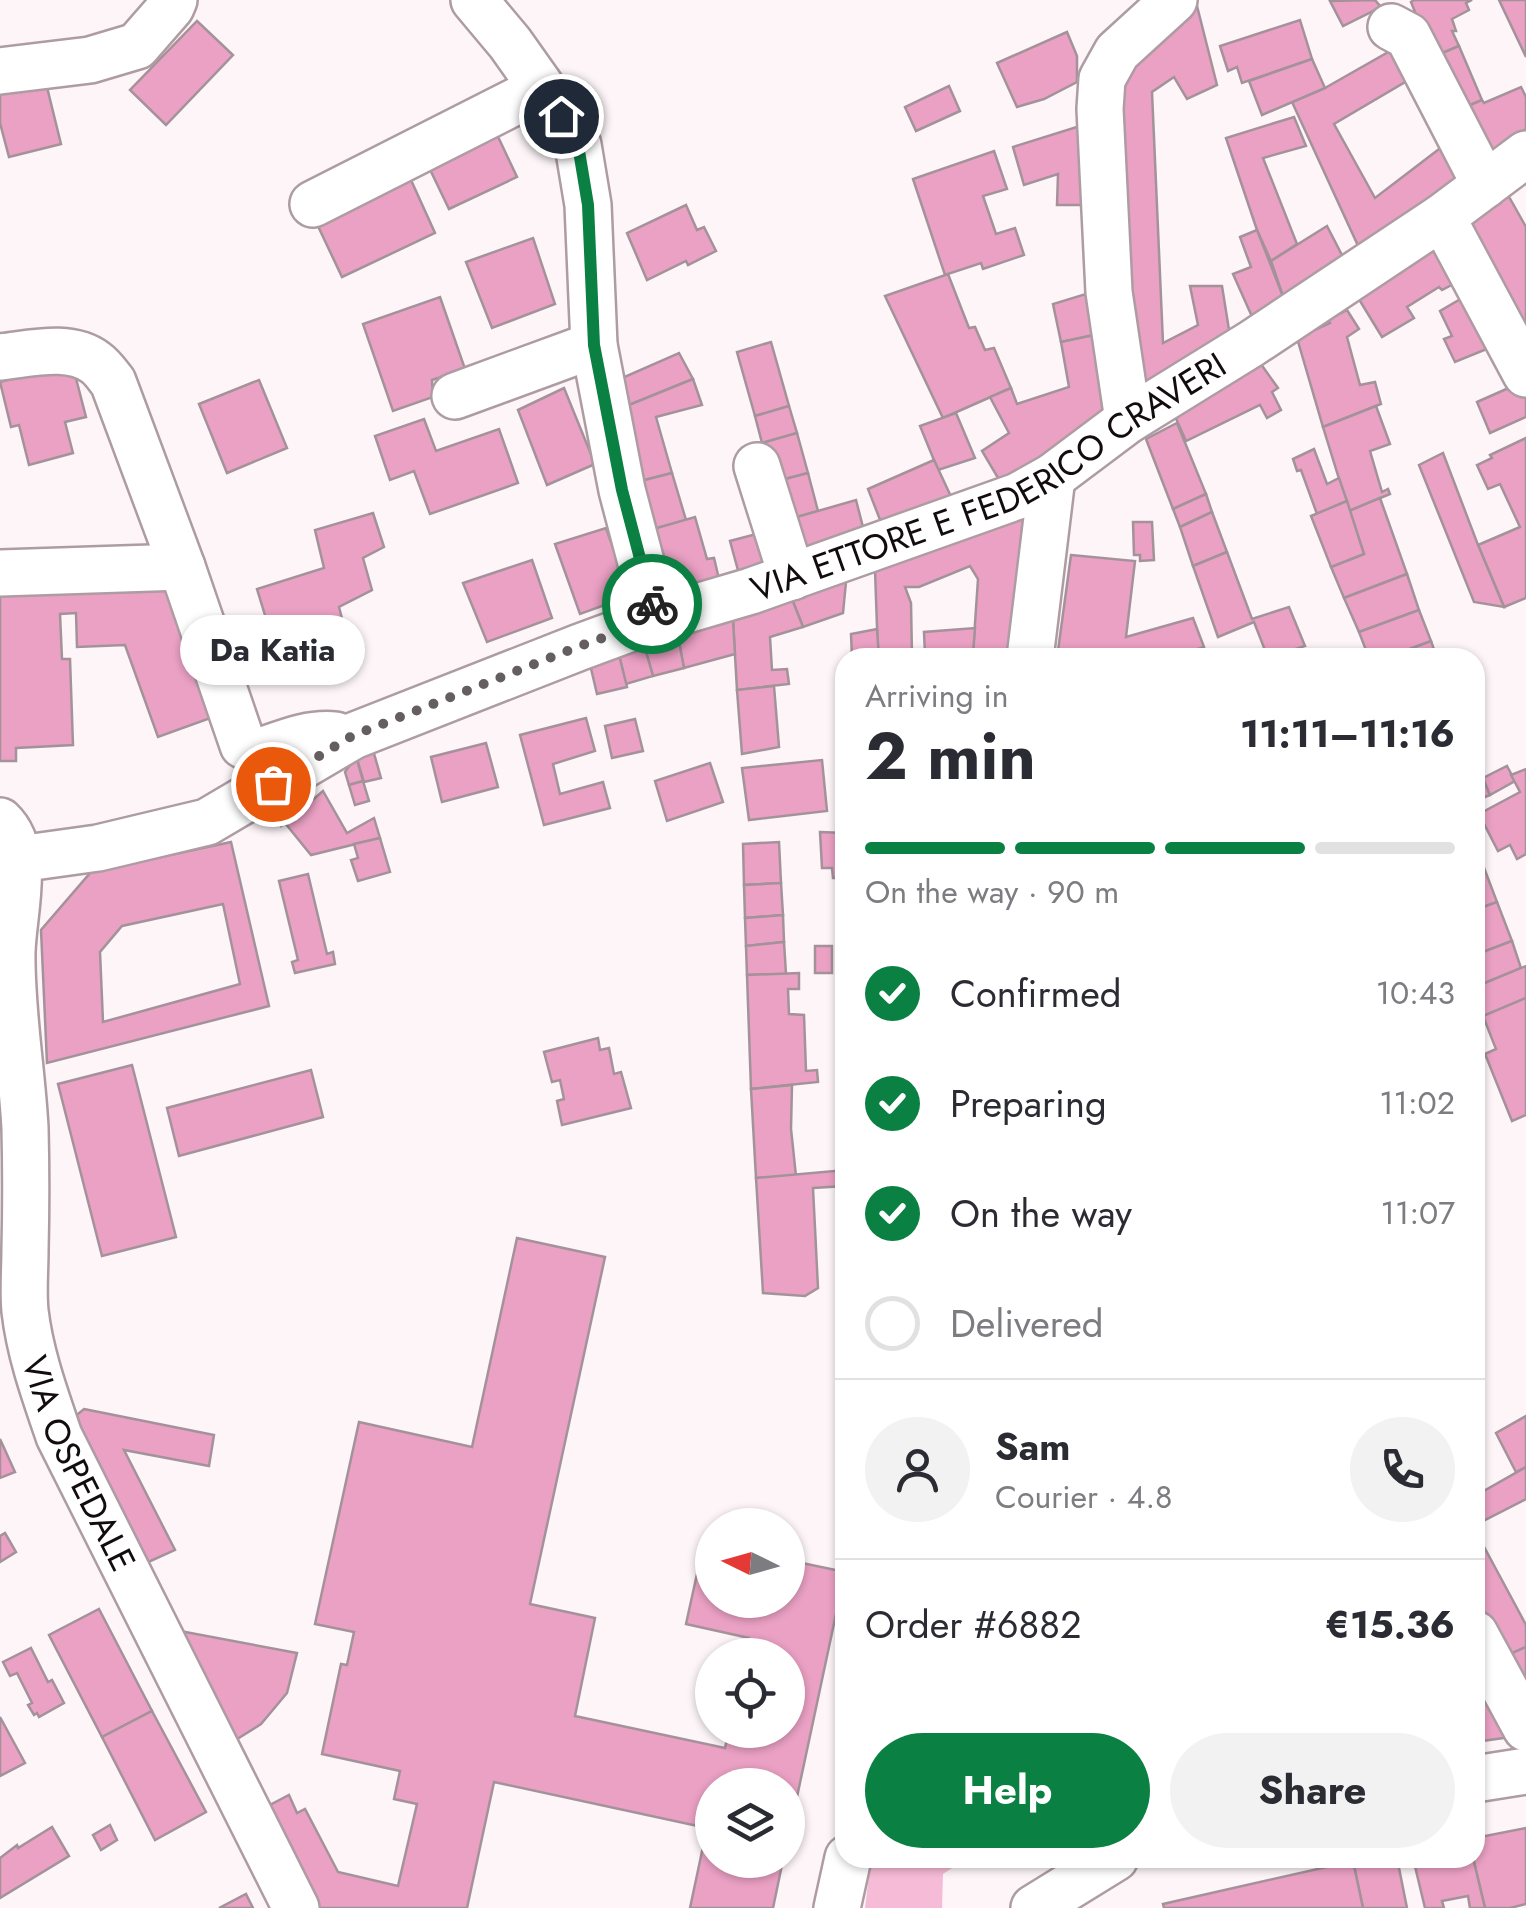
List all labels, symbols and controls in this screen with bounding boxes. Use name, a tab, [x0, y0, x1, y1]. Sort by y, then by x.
pin	[519, 74, 604, 159]
icon: home	[534, 89, 589, 144]
street label: VIA ETTORE E FEDERICO CRAVERI	[744, 340, 1236, 614]
courier	[602, 554, 702, 654]
icon: bike	[625, 577, 680, 632]
callout: Da Katia	[180, 614, 366, 684]
text: Da Katia	[209, 627, 336, 673]
text: Arriving in	[865, 673, 1009, 719]
text: 11:11–11:16	[1240, 706, 1455, 761]
text: 2 min	[865, 709, 1036, 803]
pin	[231, 742, 316, 827]
icon: bag	[246, 757, 301, 812]
text: On the way · 90 m	[865, 869, 1119, 915]
icon: check	[865, 966, 920, 1021]
text: Confirmed	[950, 966, 1121, 1021]
text: 10:43	[1376, 970, 1455, 1016]
icon: check	[865, 1076, 920, 1131]
text: Preparing	[950, 1076, 1107, 1131]
text: 11:02	[1379, 1080, 1455, 1126]
icon: check	[865, 1186, 920, 1241]
text: On the way	[950, 1186, 1132, 1241]
text: 11:07	[1381, 1190, 1455, 1236]
text: Delivered	[950, 1296, 1103, 1351]
street label: VIA OSPEDALE	[10, 1350, 148, 1580]
button: person	[865, 1417, 970, 1522]
button: phone	[1350, 1417, 1455, 1522]
text: Sam	[995, 1419, 1070, 1474]
text: Courier · 4.8	[995, 1474, 1172, 1520]
north arrow	[695, 1508, 805, 1618]
map controls	[695, 1508, 805, 1878]
text: Order #6882	[865, 1597, 1082, 1652]
text: €15.36	[1325, 1597, 1455, 1652]
button: locate	[695, 1638, 805, 1748]
button: Help	[865, 1733, 1150, 1848]
button: Share	[1170, 1733, 1455, 1848]
button: layers	[695, 1768, 805, 1878]

